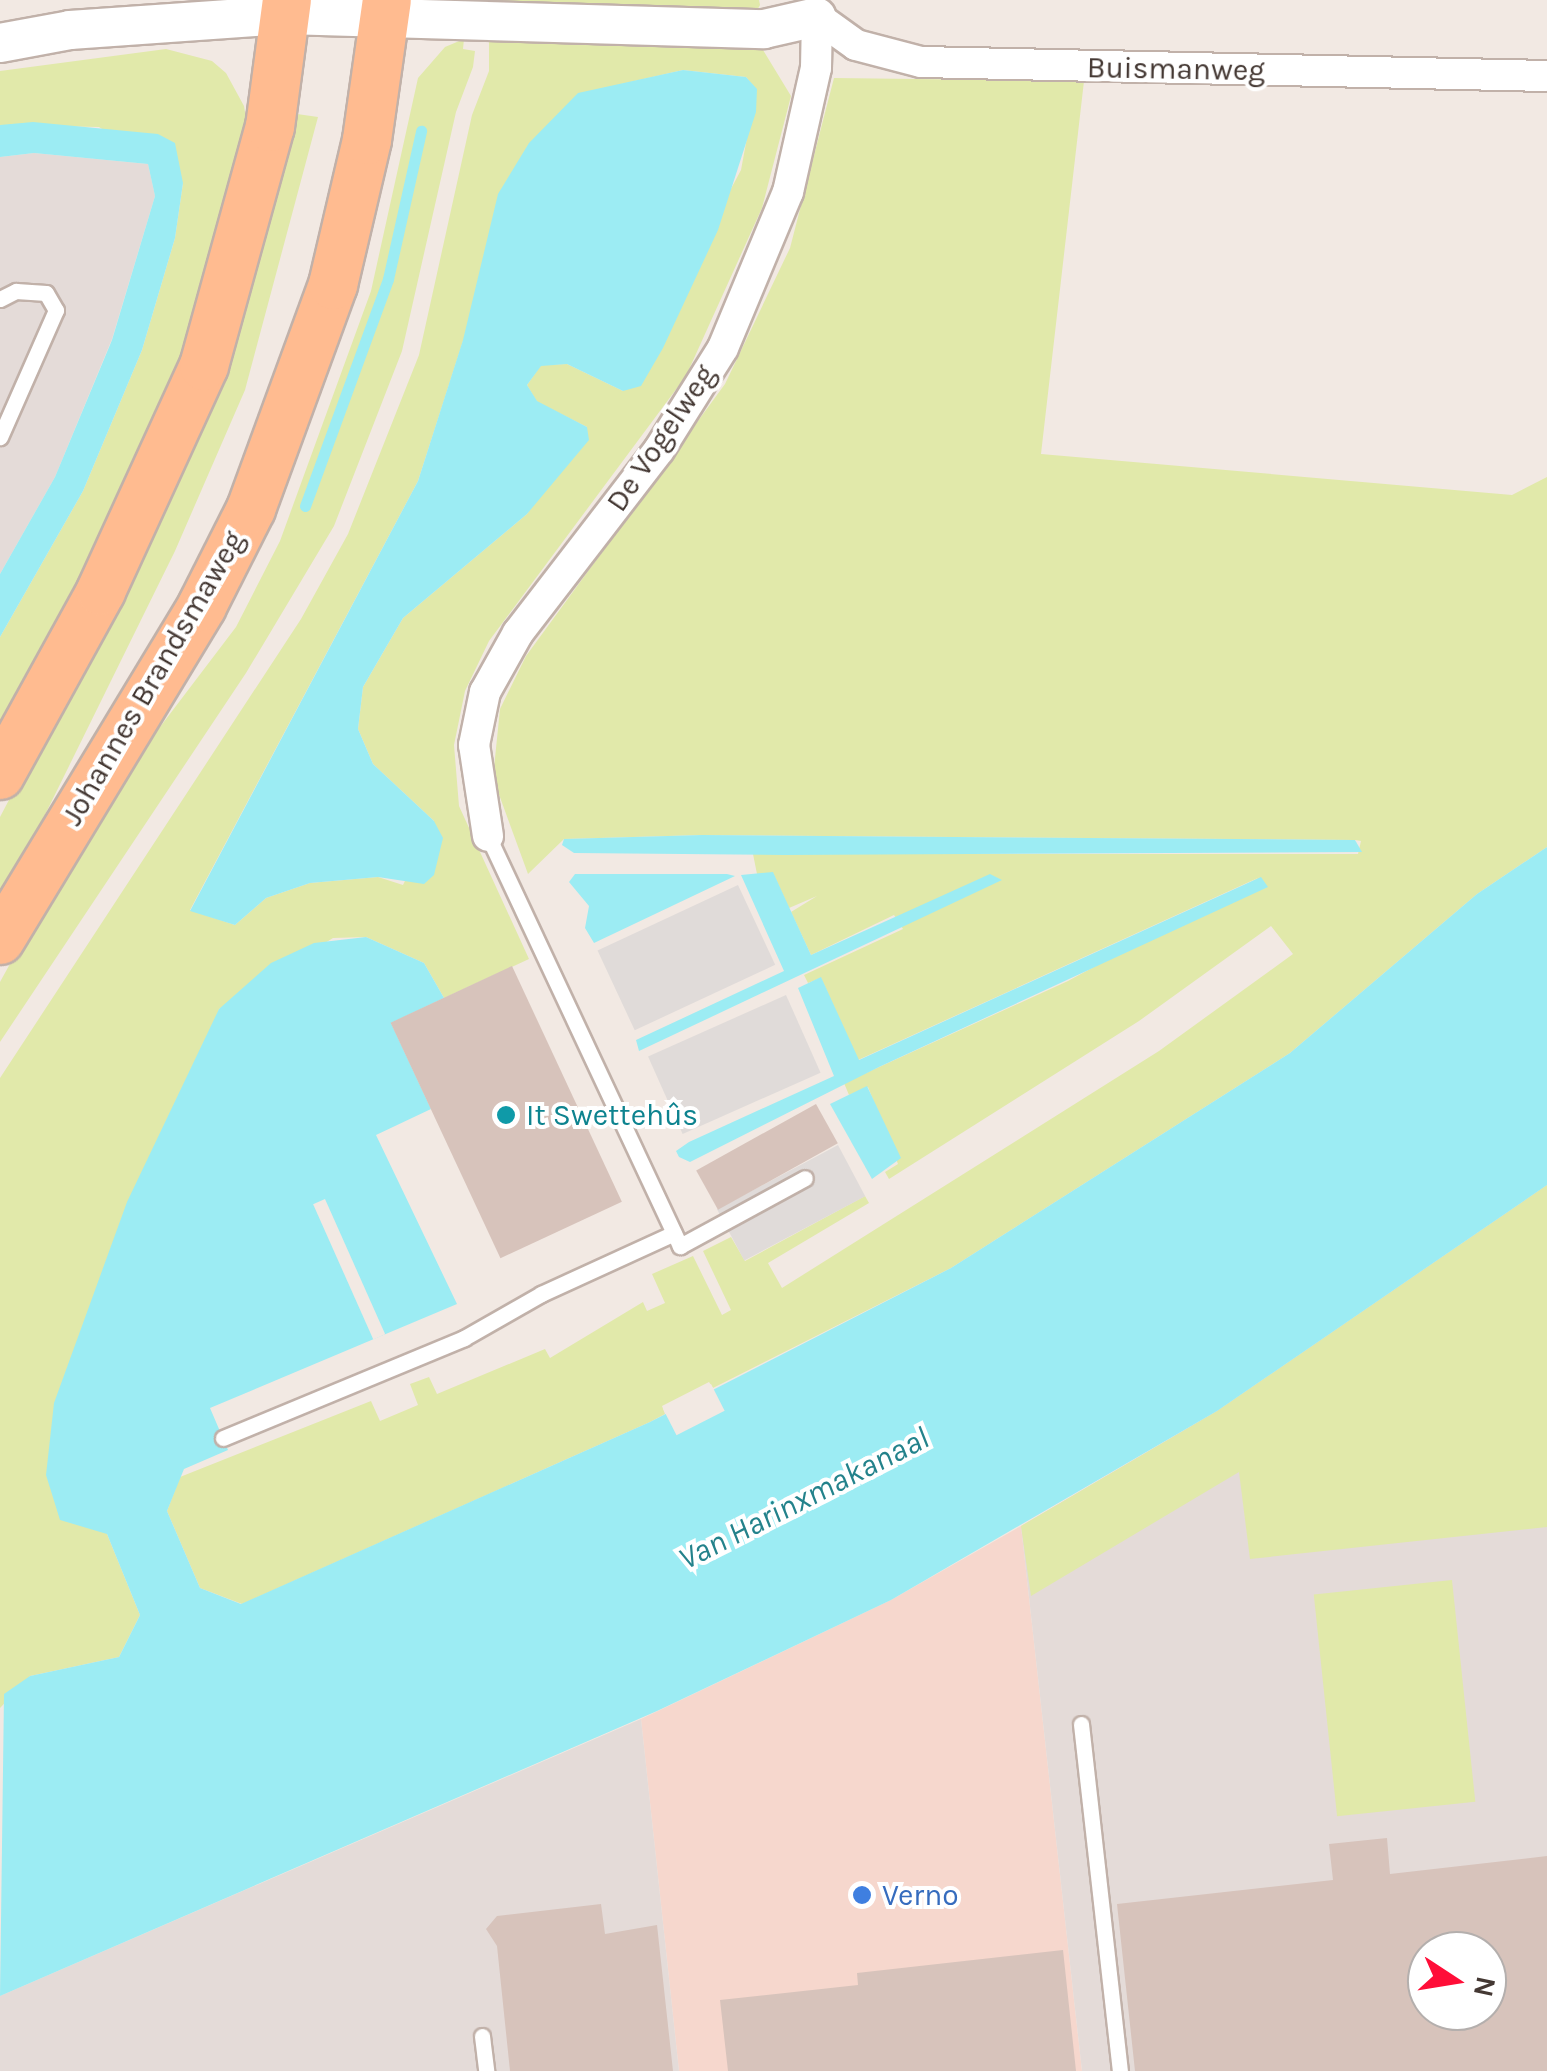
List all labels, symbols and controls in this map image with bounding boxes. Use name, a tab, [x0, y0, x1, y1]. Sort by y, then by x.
street label: Buismanweg	[1087, 49, 1265, 89]
street label: De Vogelweg	[599, 358, 723, 518]
street label: Johannes Brandsmaweg	[54, 524, 252, 832]
place label: It Swettehûs	[526, 1097, 698, 1133]
marker: It Swettehûs	[495, 1104, 517, 1126]
water label: Van Harinxmakanaal	[672, 1419, 936, 1579]
place label: Verno	[882, 1877, 959, 1913]
marker: Verno	[851, 1884, 873, 1906]
north arrow	[1407, 1931, 1507, 2031]
text: N	[1467, 1974, 1503, 2000]

